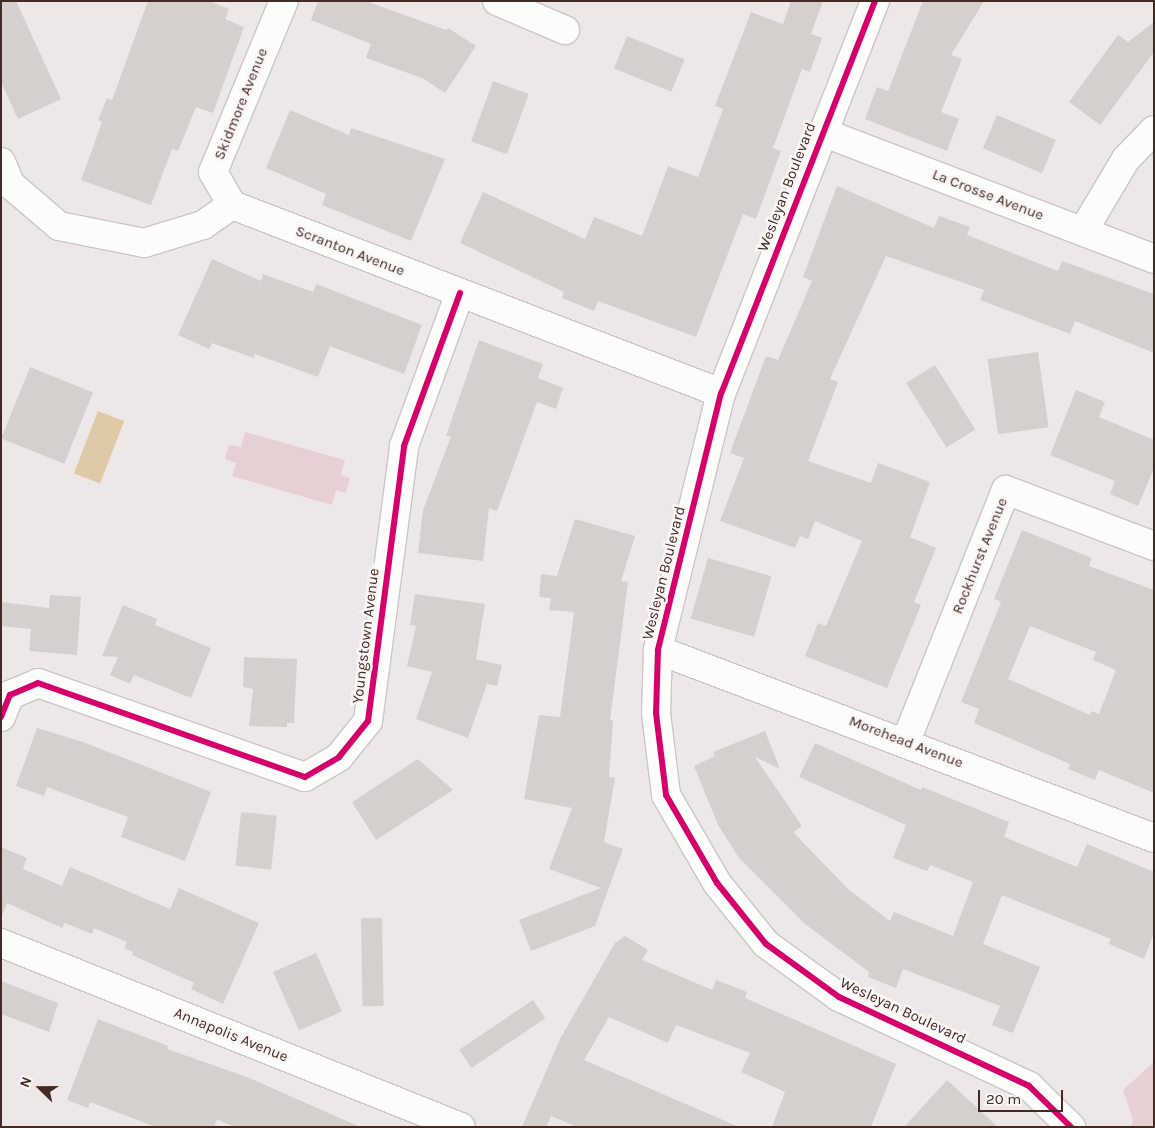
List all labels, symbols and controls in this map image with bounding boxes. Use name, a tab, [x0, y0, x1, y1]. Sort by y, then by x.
street label: Skidmore Avenue	[210, 45, 272, 163]
street label: Wesleyan Boulevard	[754, 120, 820, 254]
street label: La Crosse Avenue	[930, 165, 1046, 225]
street label: Scranton Avenue	[293, 222, 407, 280]
street label: Rockhurst Avenue	[949, 495, 1011, 617]
street label: Wesleyan Boulevard	[639, 504, 689, 642]
street label: Youngstown Avenue	[349, 567, 383, 705]
street label: Morehead Avenue	[846, 712, 966, 772]
street label: Wesleyan Boulevard	[837, 974, 969, 1048]
street label: Annapolis Avenue	[171, 1004, 291, 1066]
north arrow	[15, 1063, 65, 1113]
text: N	[16, 1074, 35, 1090]
scale bar	[980, 1080, 1065, 1112]
text: 20 m	[986, 1090, 1021, 1108]

